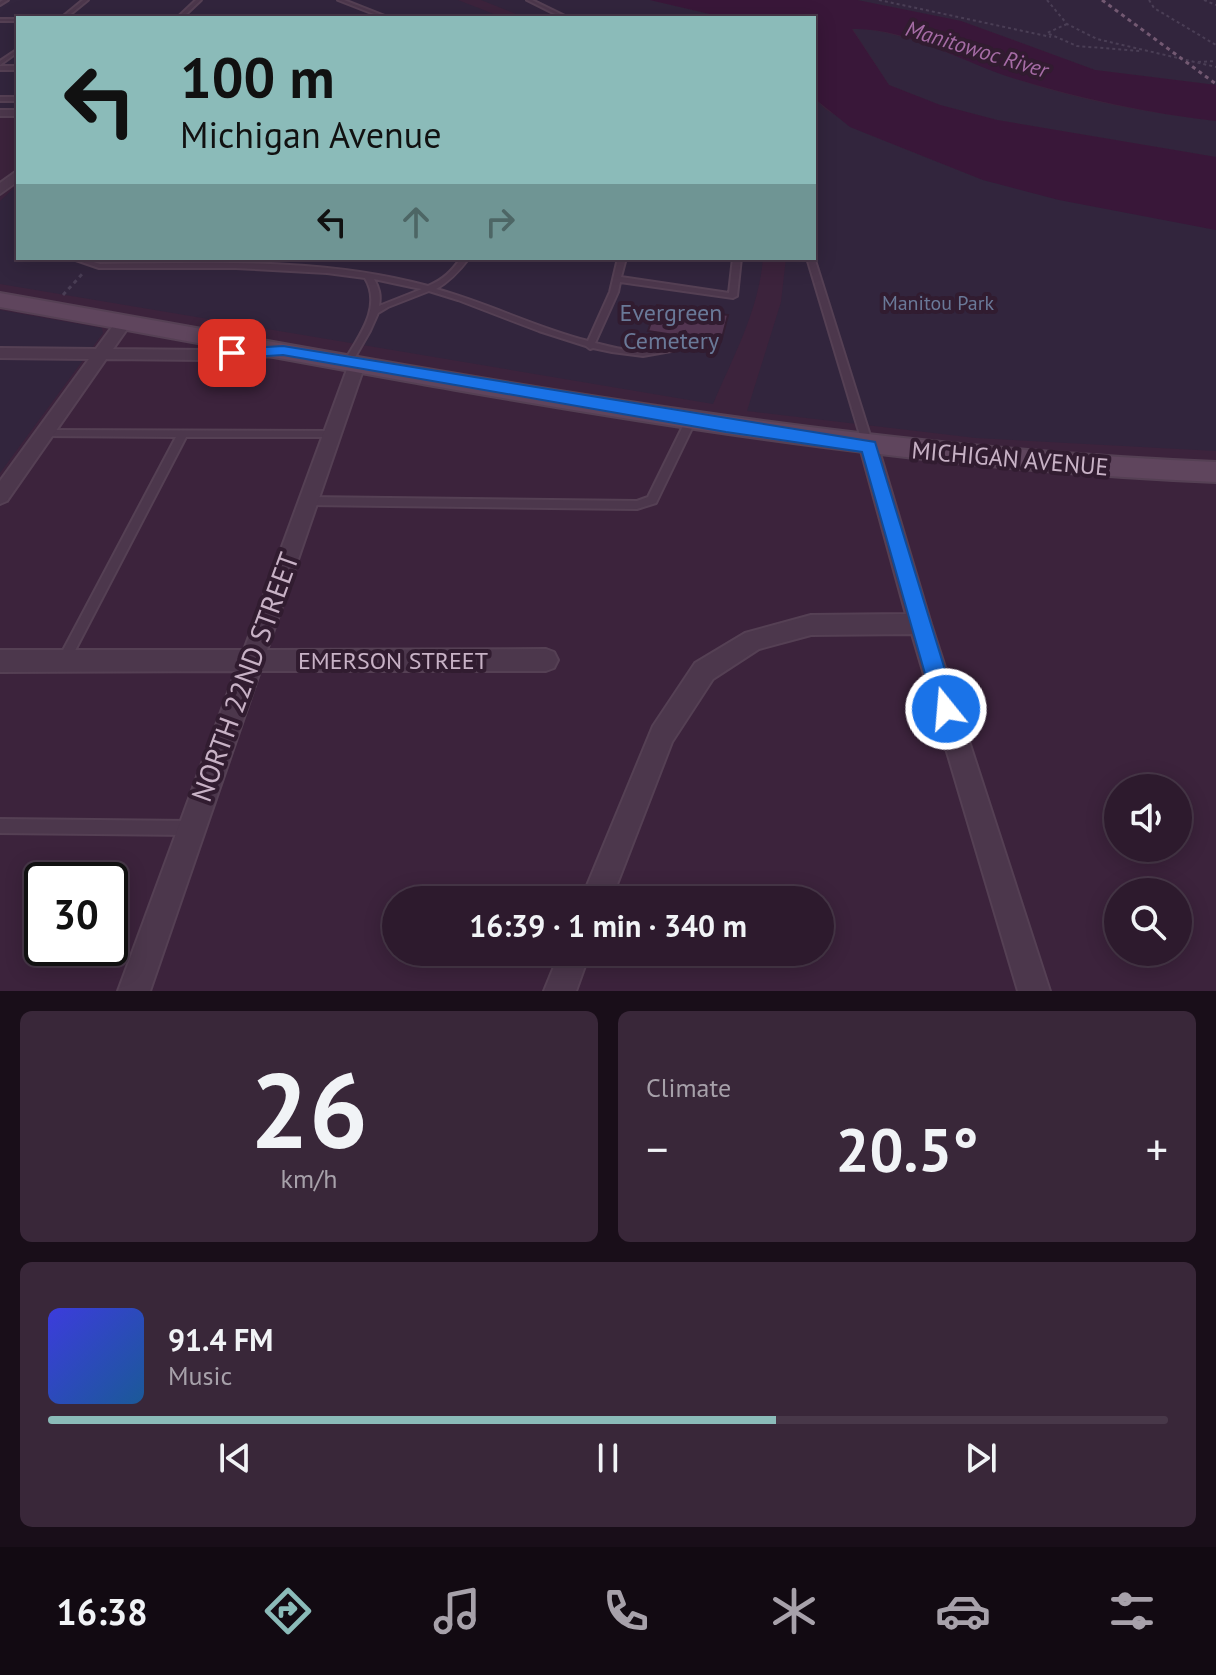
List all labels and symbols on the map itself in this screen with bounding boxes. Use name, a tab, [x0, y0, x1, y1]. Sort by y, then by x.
water label: Manitowoc River	[902, 14, 1053, 84]
park label: Manitou Park	[882, 290, 995, 316]
park label: Evergreen Cemetery	[620, 297, 722, 356]
pin	[198, 319, 266, 387]
street label: MICHIGAN AVENUE	[910, 434, 1110, 483]
street label: NORTH 22ND STREET	[182, 547, 307, 807]
street label: EMERSON STREET	[298, 645, 488, 676]
position arrow	[904, 667, 988, 751]
speed limit sign: 30	[24, 862, 128, 966]

